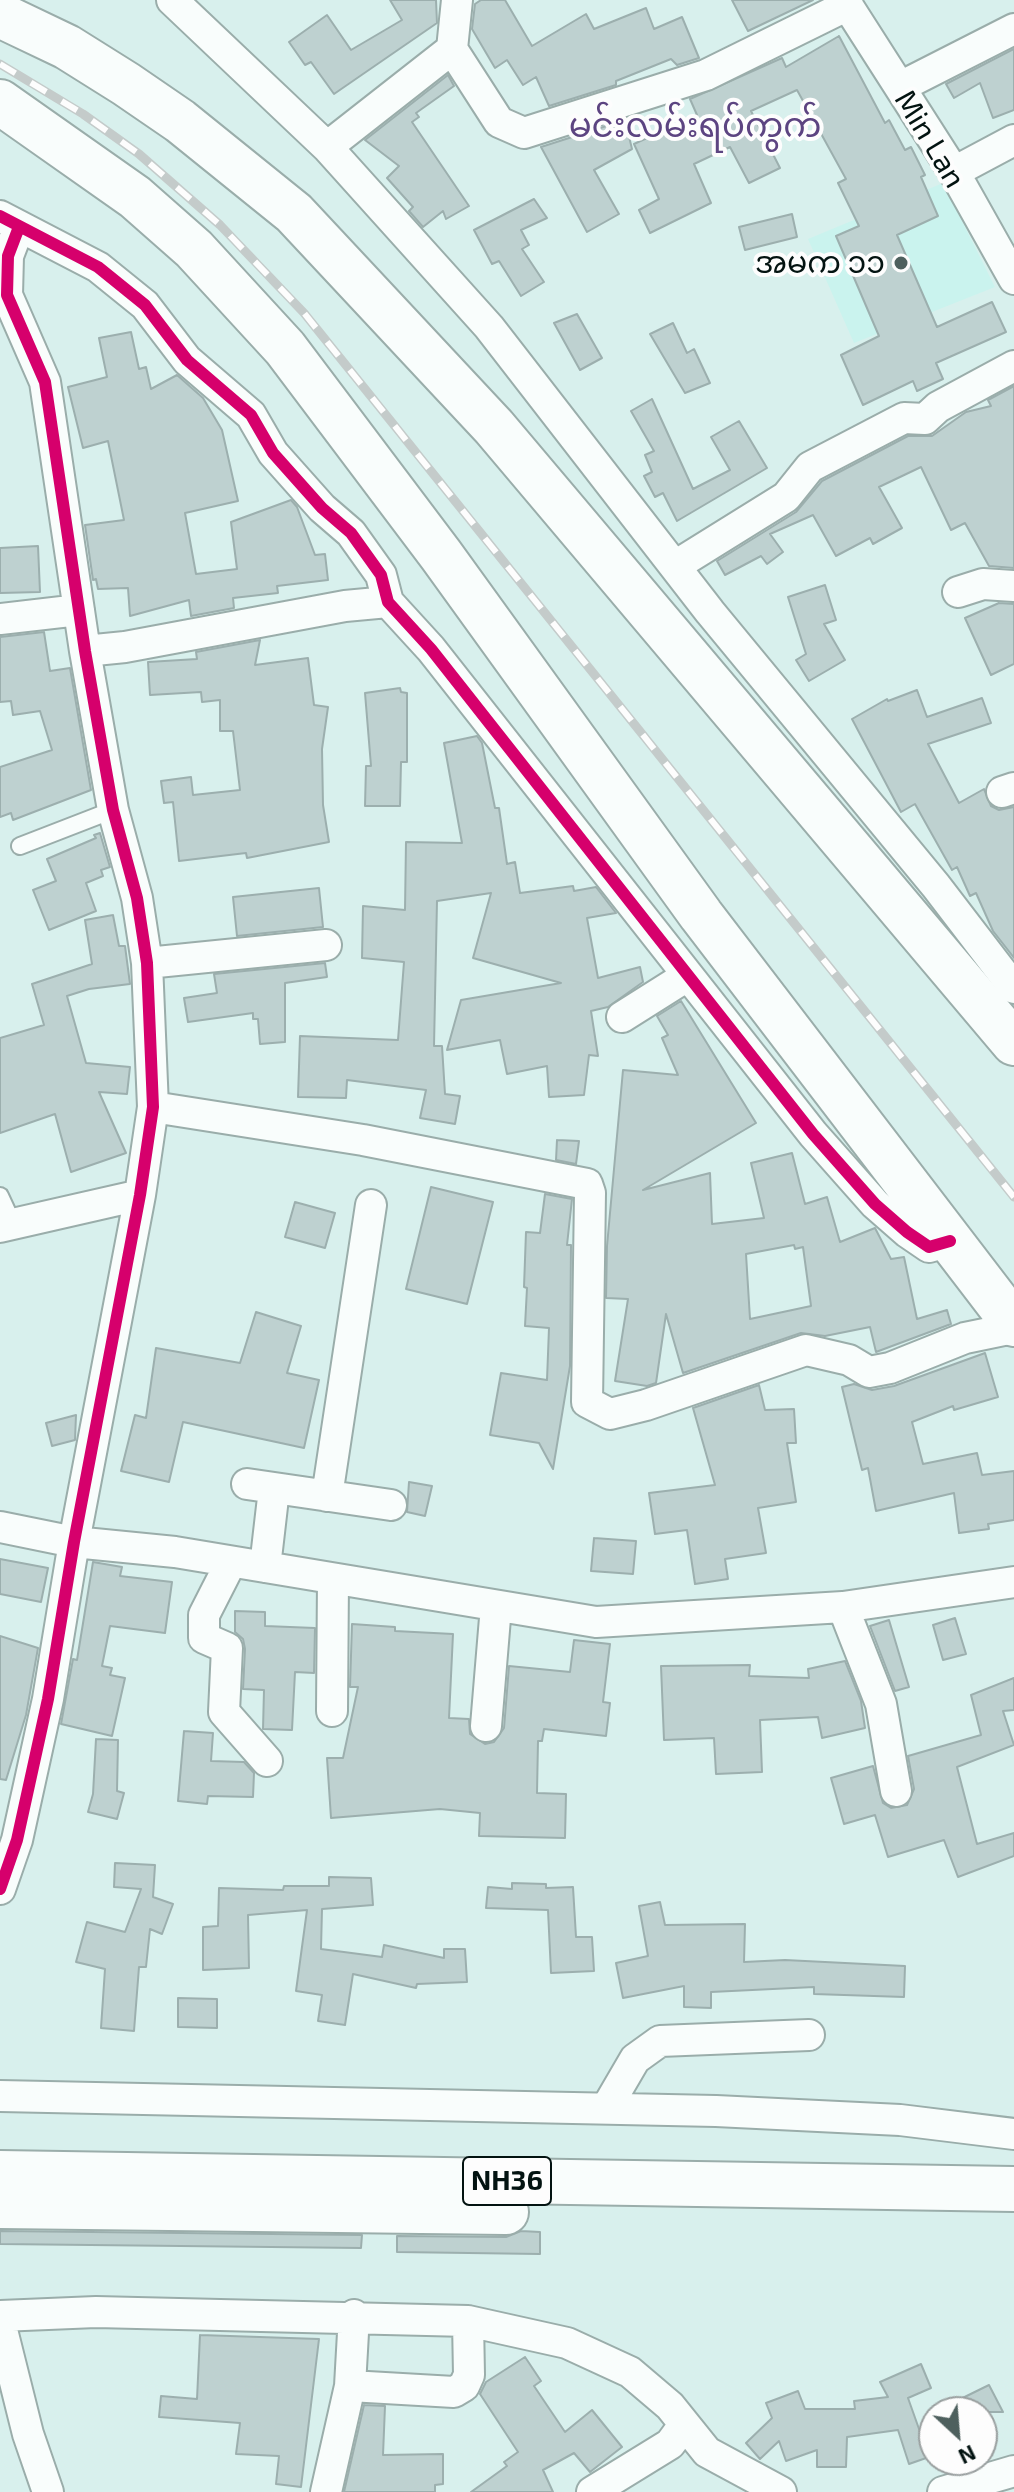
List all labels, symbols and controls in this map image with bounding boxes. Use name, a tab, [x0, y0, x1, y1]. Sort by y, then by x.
street label: Min Lan	[887, 84, 973, 194]
district label: မင်းလမ်းရပ်ကွက်	[569, 106, 821, 146]
place label: အမက ၁၁	[755, 245, 885, 281]
marker: အမက ၁၁	[892, 254, 910, 272]
road number: NH36	[463, 2157, 551, 2205]
north arrow	[918, 2396, 998, 2476]
text: N	[955, 2441, 980, 2471]

